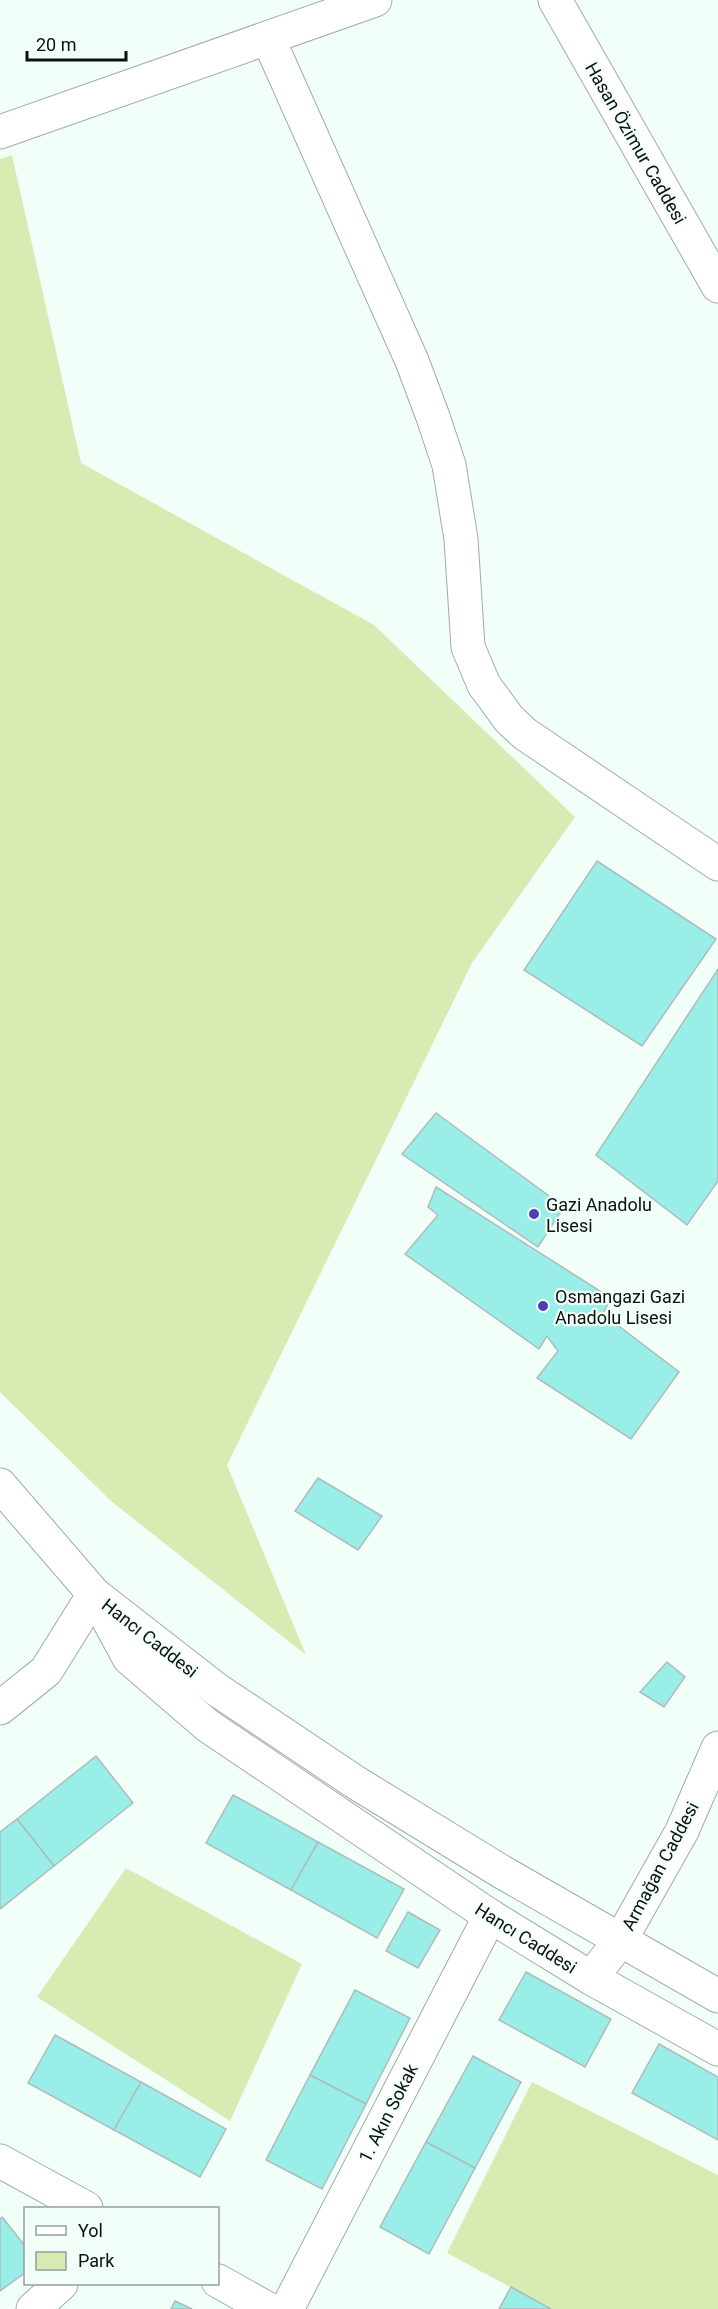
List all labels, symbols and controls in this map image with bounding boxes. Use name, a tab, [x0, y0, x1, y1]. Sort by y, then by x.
scale bar	[27, 24, 126, 62]
text: 20 m	[36, 34, 76, 55]
street label: Hasan Özimur Caddesi	[581, 58, 691, 228]
place label: Gazi Anadolu Lisesi	[546, 1194, 652, 1236]
marker: Gazi Anadolu Lisesi	[527, 1207, 541, 1221]
place label: Osmangazi Gazi Anadolu Lisesi	[555, 1286, 685, 1328]
marker: Osmangazi Gazi Anadolu Lisesi	[536, 1299, 550, 1313]
street label: Hancı Caddesi	[98, 1594, 202, 1682]
street label: Armağan Caddesi	[617, 1798, 703, 1934]
street label: Hancı Caddesi	[471, 1898, 581, 1978]
street label: 1. Akın Sokak	[354, 2059, 422, 2166]
legend	[24, 2207, 219, 2285]
text: Yol	[78, 2220, 103, 2241]
text: Park	[78, 2250, 115, 2271]

